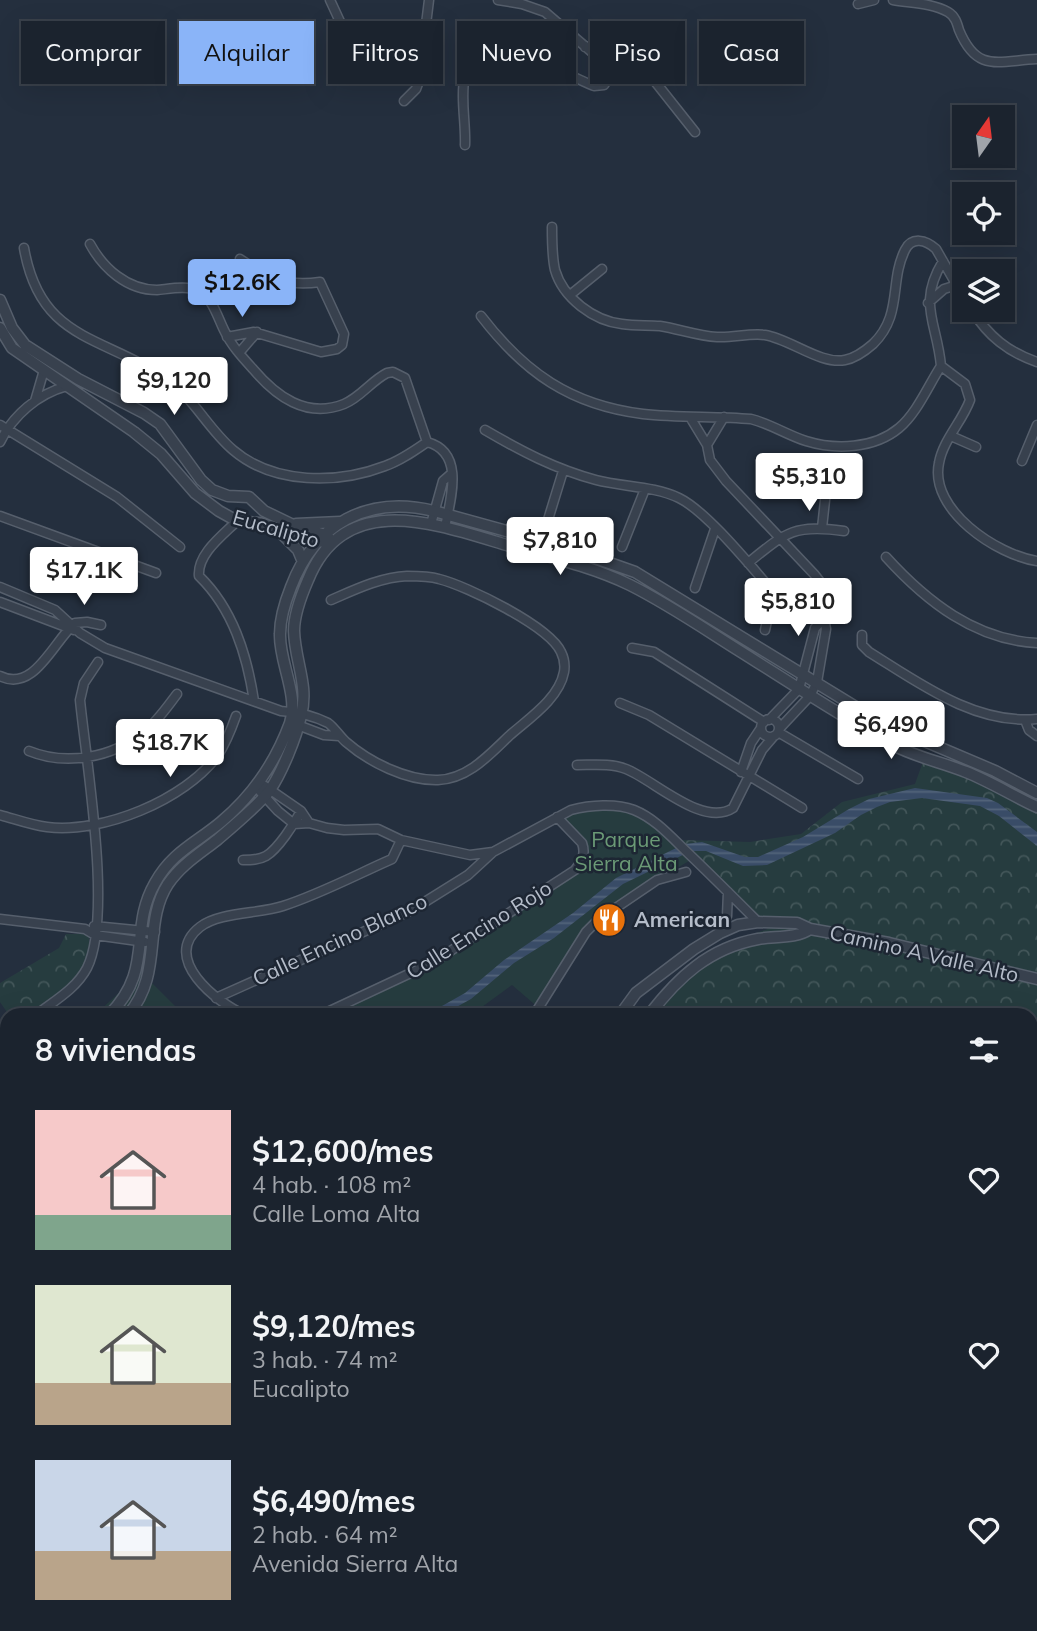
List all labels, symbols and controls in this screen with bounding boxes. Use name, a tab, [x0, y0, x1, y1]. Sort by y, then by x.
chip: Comprar	[21, 21, 165, 84]
chip: Alquilar	[179, 21, 314, 84]
chip: Filtros	[328, 21, 443, 84]
chip: Nuevo	[457, 21, 576, 84]
chip: Piso	[590, 21, 685, 84]
chip: Casa	[699, 21, 804, 84]
north arrow	[952, 105, 1015, 168]
map controls	[952, 105, 1015, 322]
button: locate	[952, 182, 1015, 245]
button: layers	[952, 259, 1015, 322]
pin: $12.6K	[185, 260, 299, 319]
text: $12.6K	[204, 267, 280, 296]
pin: $9,120	[117, 358, 231, 417]
text: $9,120	[137, 365, 211, 394]
pin: $5,310	[752, 454, 866, 513]
text: $5,310	[772, 461, 846, 490]
street label: Eucalipto	[230, 503, 323, 553]
pin: $7,810	[503, 518, 617, 577]
text: $7,810	[523, 525, 597, 554]
pin: $17.1K	[27, 548, 141, 607]
text: $17.1K	[46, 555, 122, 584]
pin: $5,810	[741, 578, 855, 638]
text: $5,810	[761, 586, 835, 615]
pin: $6,490	[834, 702, 948, 761]
text: $6,490	[854, 709, 928, 738]
pin: $18.7K	[113, 720, 227, 779]
text: $18.7K	[132, 727, 208, 756]
park label: Parque Sierra Alta	[574, 826, 678, 876]
street label: Calle Encino Rojo	[401, 874, 556, 984]
street label: Calle Encino Blanco	[248, 887, 431, 991]
restaurant icon: American	[590, 901, 628, 939]
place label: American	[634, 906, 730, 932]
street label: Camino A Valle Alto	[827, 919, 1021, 987]
text: 8 viviendas	[35, 1031, 196, 1069]
icon: filters	[965, 1031, 1003, 1069]
text: $12,600/mes	[252, 1132, 434, 1170]
icon: home	[91, 1138, 175, 1222]
icon: heart	[965, 1161, 1003, 1199]
text: 4 hab. · 108 m²	[252, 1170, 411, 1199]
text: Calle Loma Alta	[252, 1199, 420, 1228]
text: $9,120/mes	[252, 1307, 416, 1345]
icon: home	[91, 1313, 175, 1397]
icon: heart	[965, 1336, 1003, 1374]
text: 3 hab. · 74 m²	[252, 1345, 397, 1374]
text: Eucalipto	[252, 1374, 350, 1403]
text: $6,490/mes	[252, 1482, 416, 1520]
icon: home	[91, 1488, 175, 1572]
icon: heart	[965, 1511, 1003, 1549]
text: 2 hab. · 64 m²	[252, 1520, 397, 1549]
text: Avenida Sierra Alta	[252, 1549, 458, 1578]

